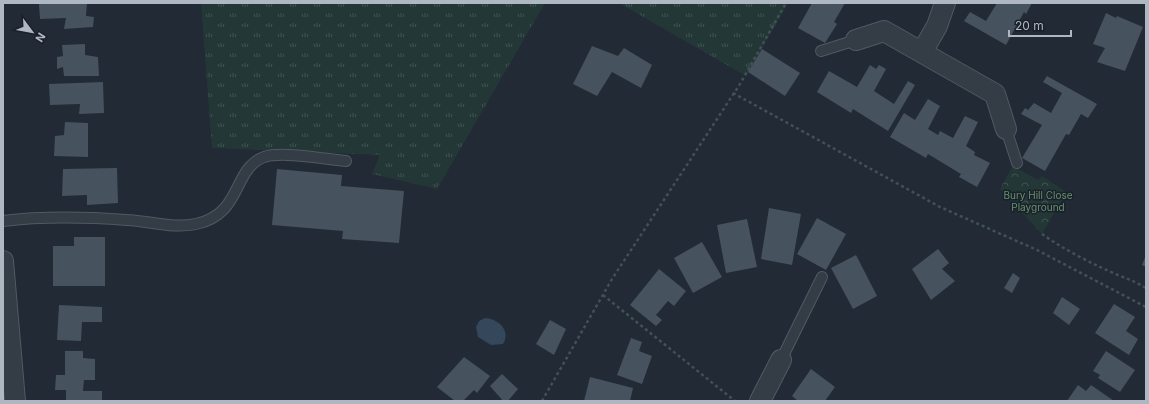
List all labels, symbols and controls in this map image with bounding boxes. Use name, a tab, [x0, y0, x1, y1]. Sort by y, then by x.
north arrow	[12, 12, 52, 52]
scale bar	[1009, 12, 1071, 38]
text: 20 m	[1015, 18, 1044, 33]
text: N	[32, 30, 49, 45]
park label: Bury Hill Close Playground	[1003, 189, 1073, 213]

